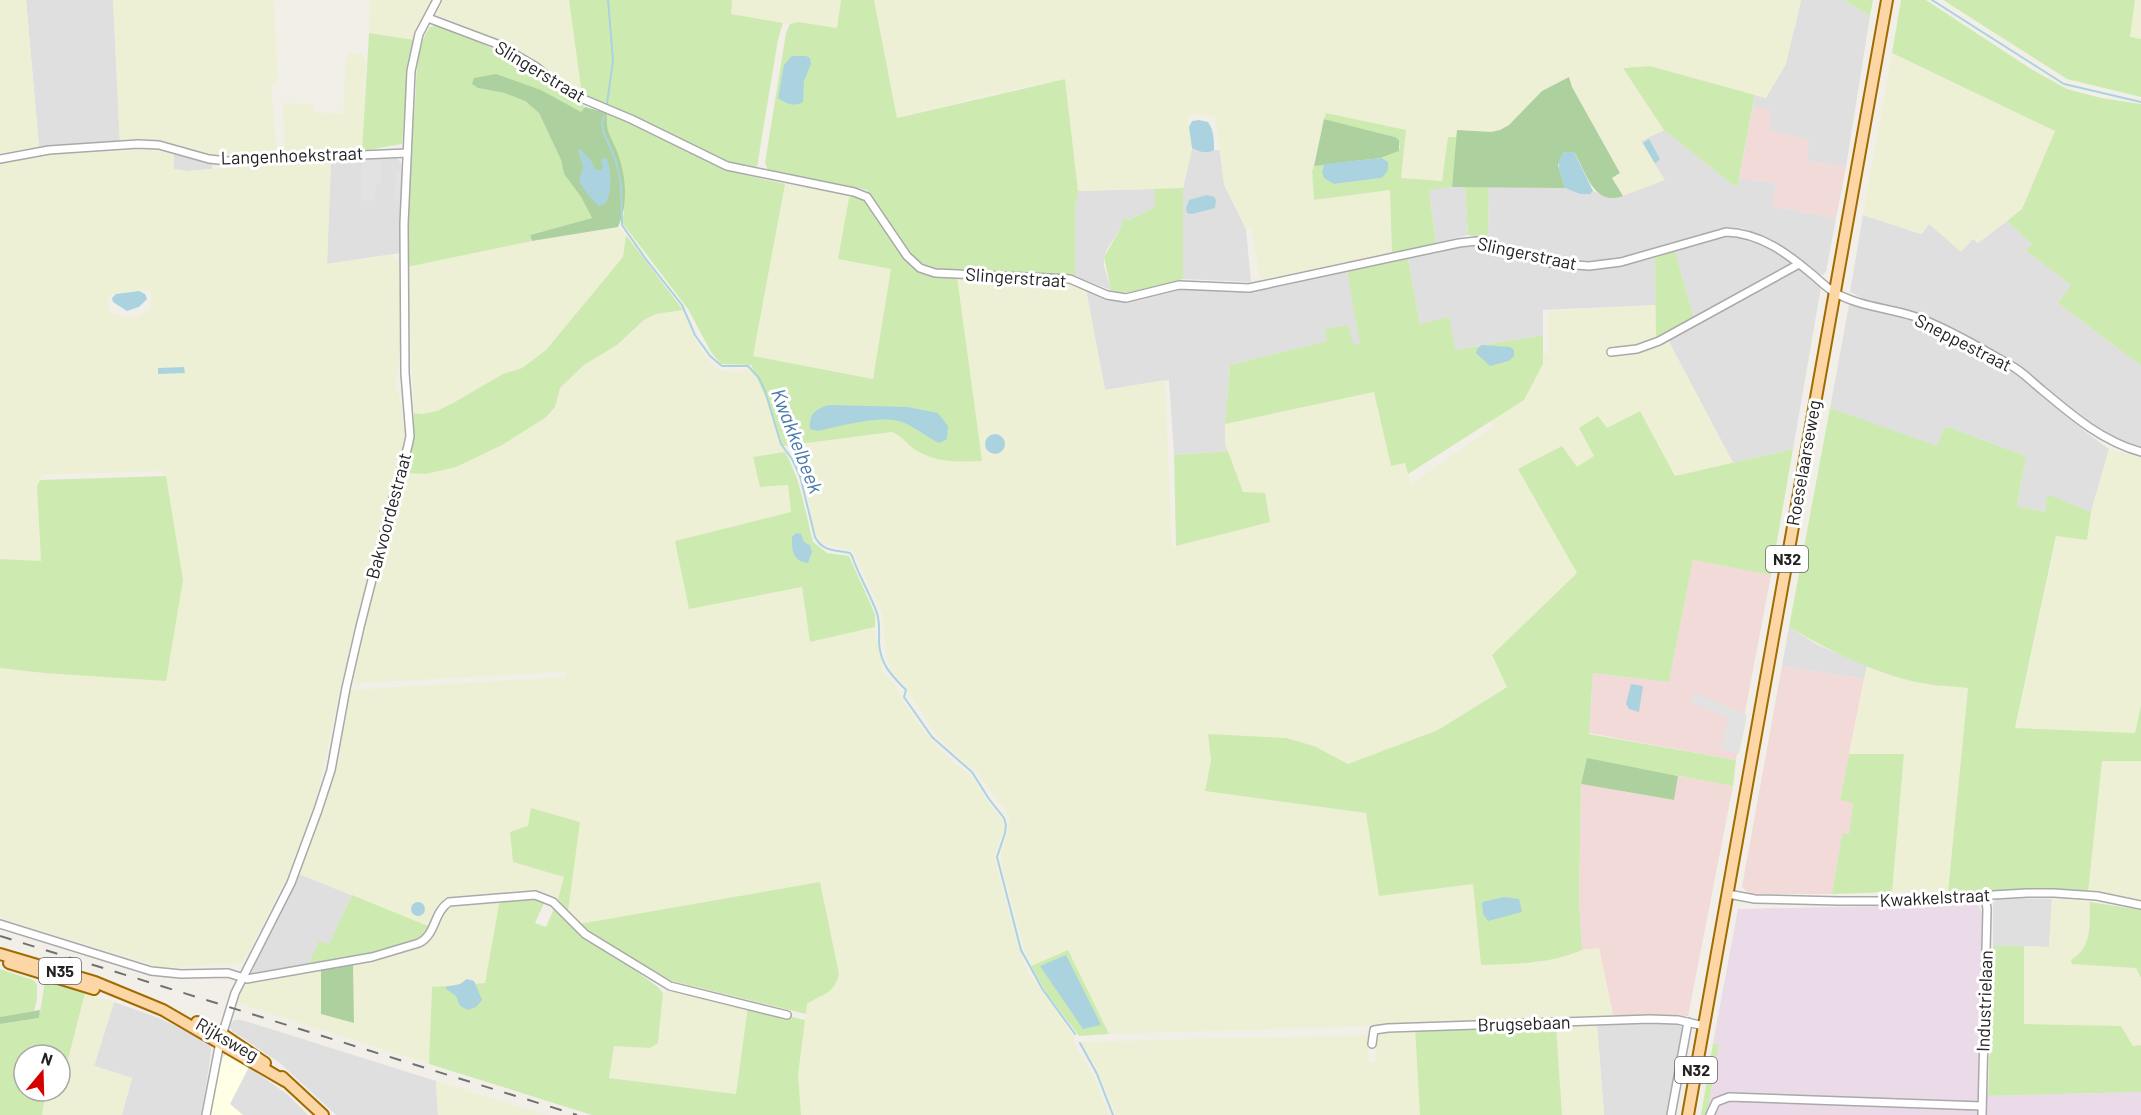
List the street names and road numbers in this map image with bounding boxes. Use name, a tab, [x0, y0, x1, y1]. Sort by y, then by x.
street label: Slingerstraat	[491, 36, 590, 107]
street label: Langenhoekstraat	[220, 142, 364, 168]
street label: Slingerstraat	[1475, 232, 1579, 274]
street label: Slingerstraat	[965, 262, 1067, 292]
street label: Sneppestraat	[1911, 308, 2015, 376]
street label: Roeselaarseweg	[1781, 398, 1825, 527]
street label: Bakvoordestraat	[361, 450, 415, 581]
road number: N32	[1766, 546, 1808, 572]
street label: Kwakkelstraat	[1879, 883, 1991, 911]
street label: Industrielaan	[1971, 950, 1997, 1052]
road number: N35	[39, 958, 81, 984]
street label: Brugsebaan	[1477, 1010, 1571, 1036]
street label: Rijksweg	[192, 1012, 263, 1066]
road number: N32	[1675, 1057, 1717, 1083]

